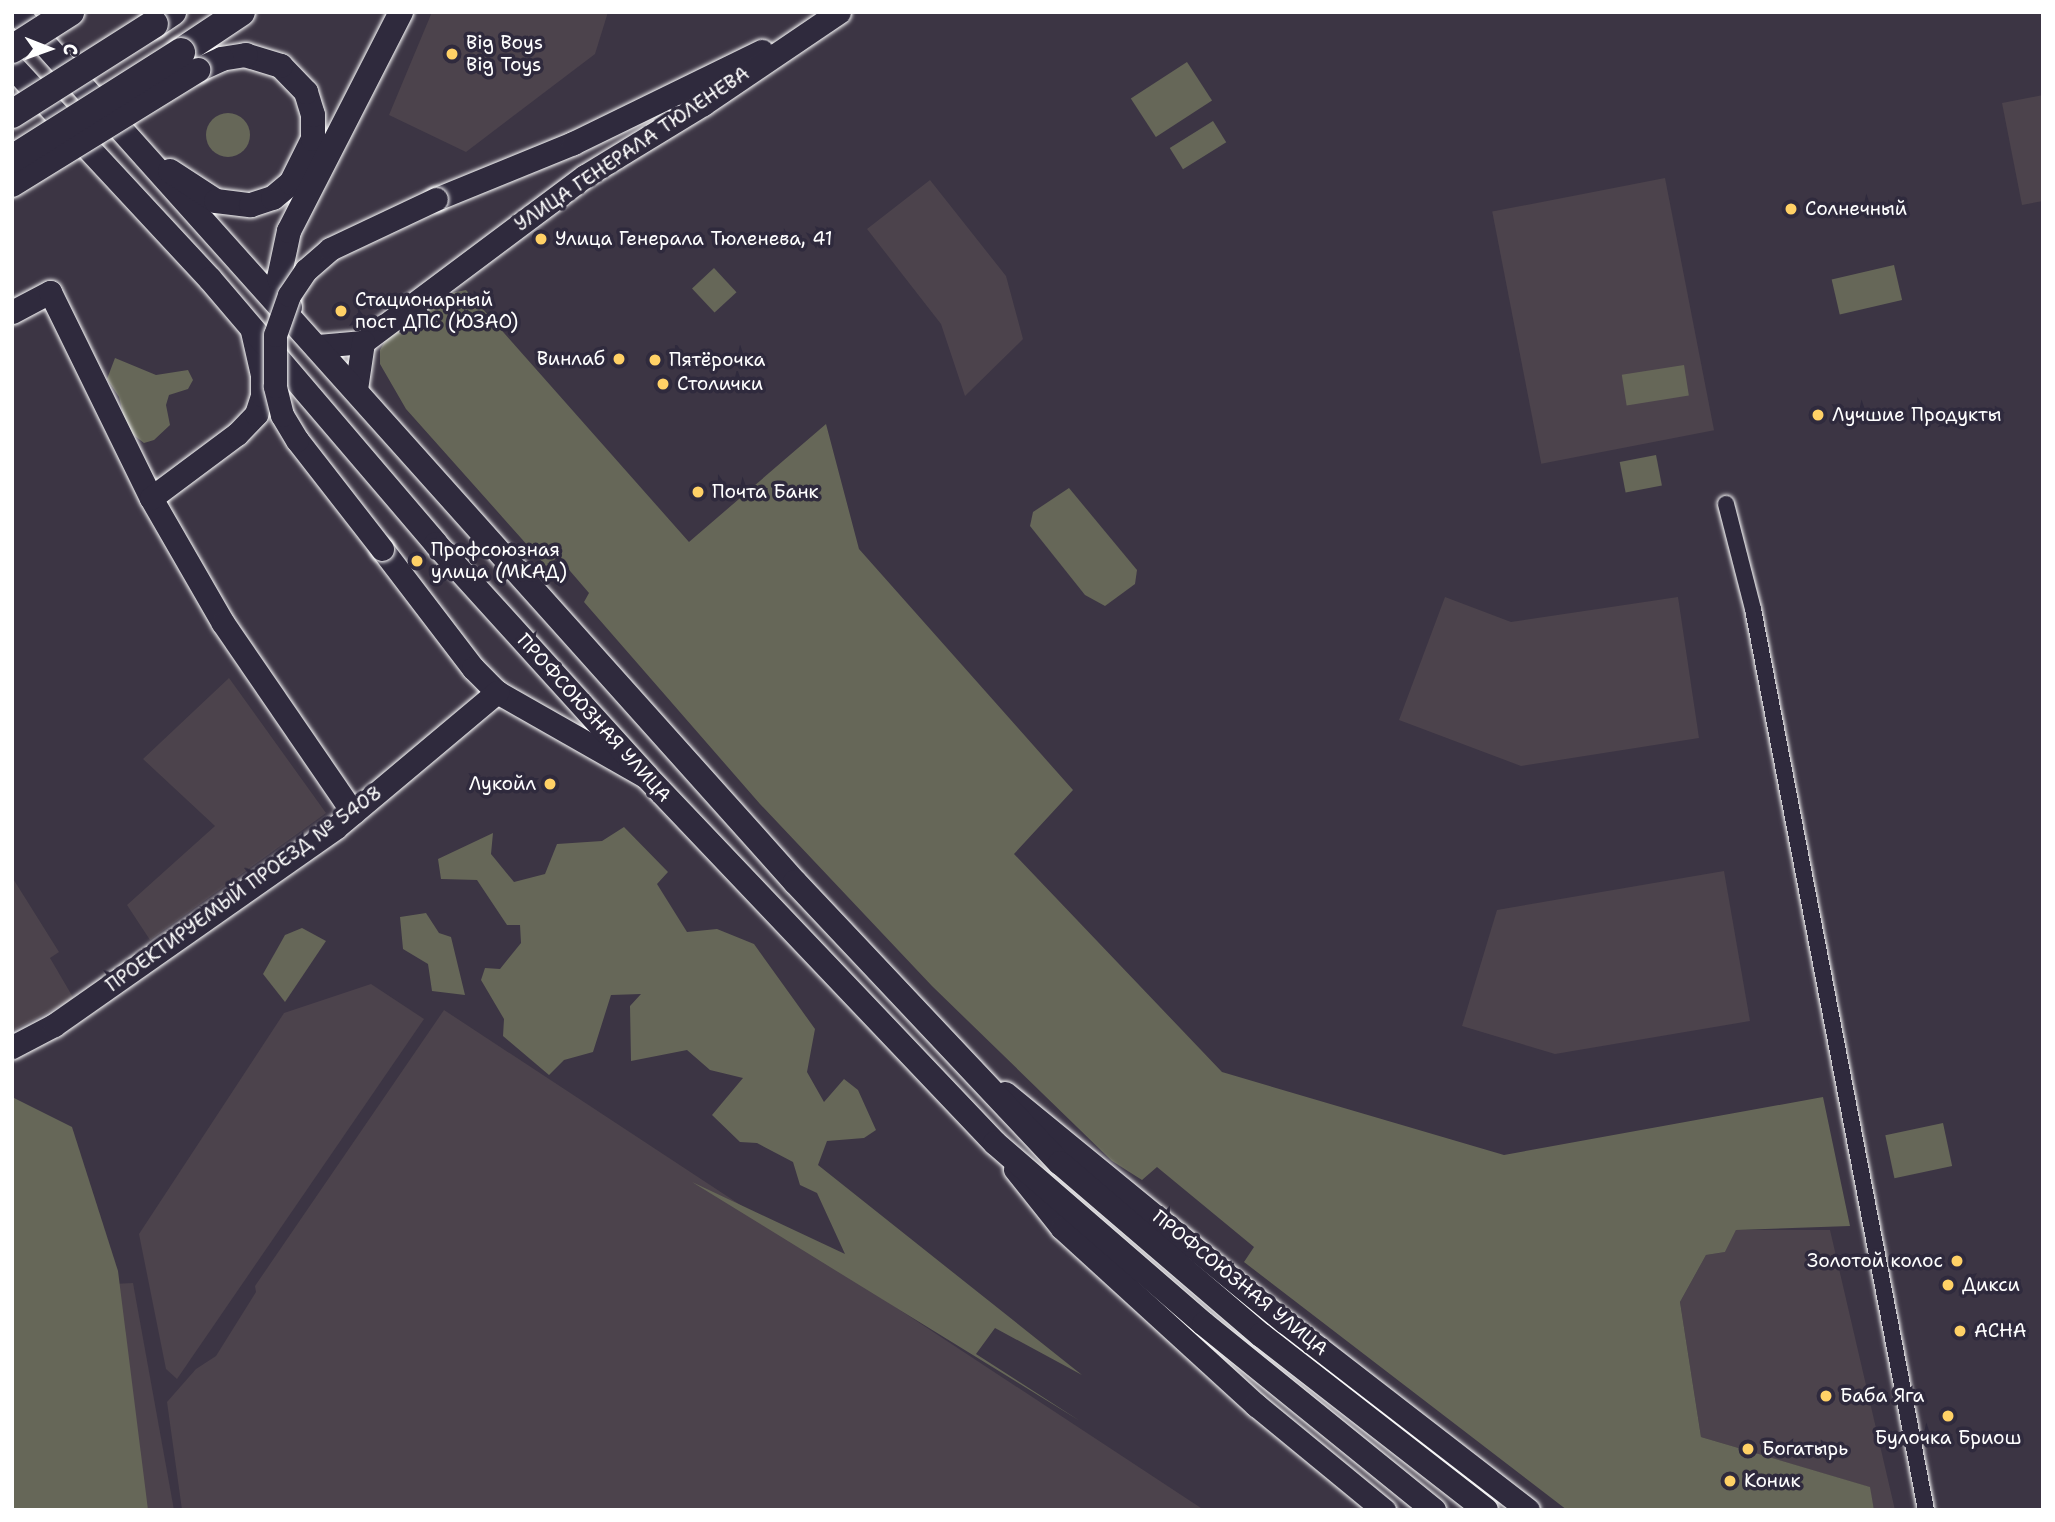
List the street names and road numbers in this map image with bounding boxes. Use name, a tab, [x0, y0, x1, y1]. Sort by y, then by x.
street label: УЛИЦА ГЕНЕРАЛА ТЮЛЕНЕВА	[510, 62, 754, 236]
street label: ПРОФСОЮЗНАЯ УЛИЦА	[512, 629, 676, 807]
street label: ПРОЕКТИРУЕМЫЙ ПРОЕЗД № 5408	[102, 781, 386, 997]
street label: ПРОФСОЮЗНАЯ УЛИЦА	[1148, 1205, 1332, 1361]

